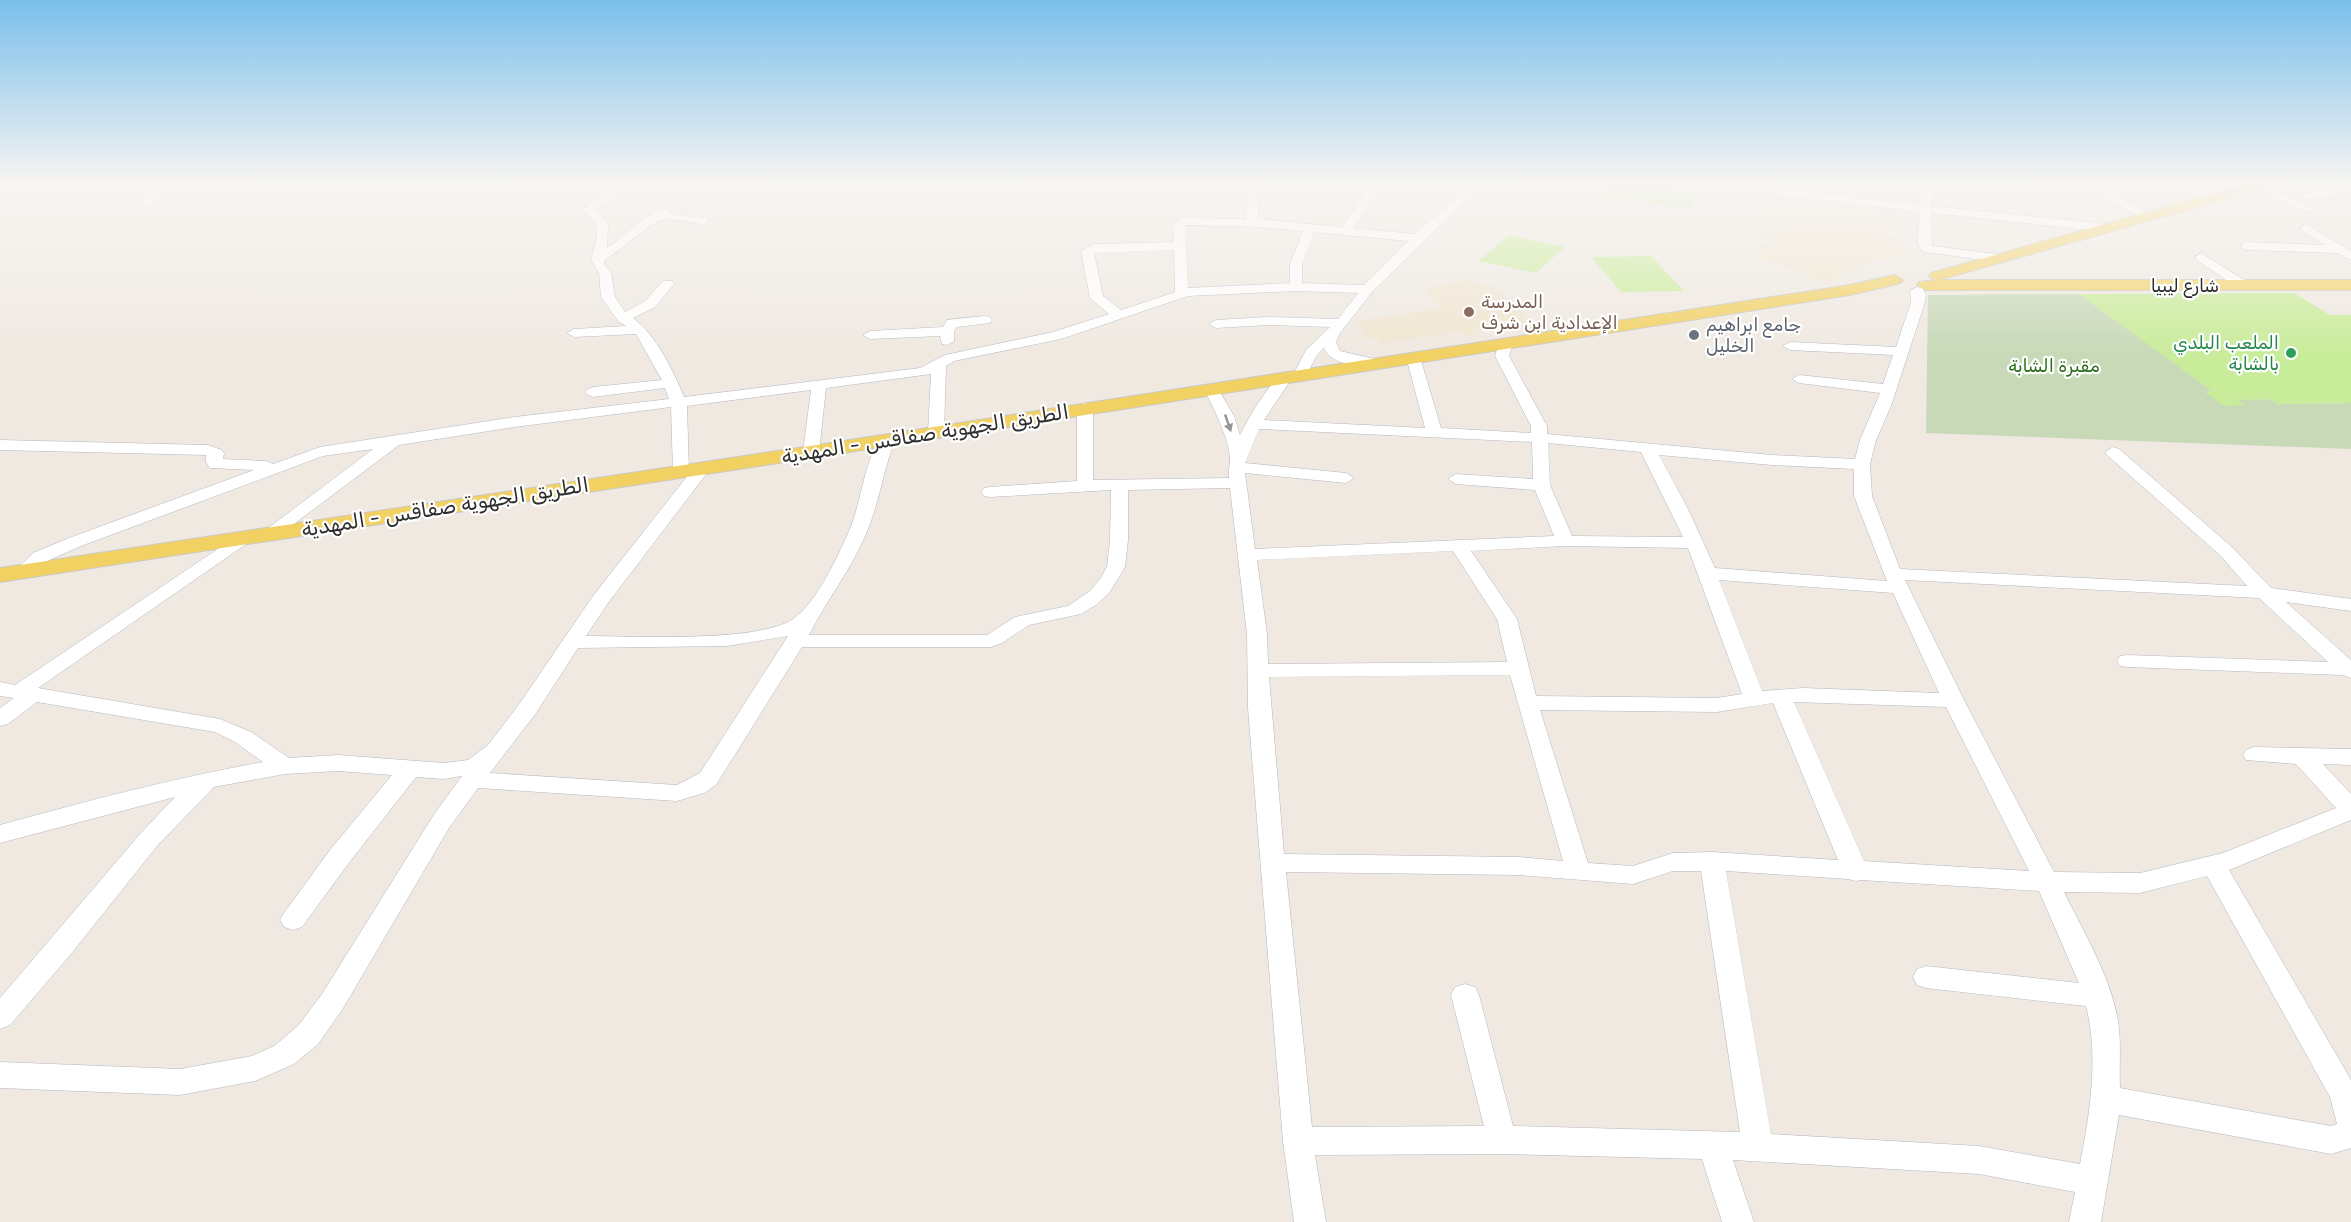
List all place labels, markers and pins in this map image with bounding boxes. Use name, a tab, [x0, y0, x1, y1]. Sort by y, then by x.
place label: المدرسة الإعدادية ابن شرف	[1481, 291, 1618, 334]
marker: المدرسة الإعدادية ابن شرف	[1462, 305, 1476, 319]
place label: جامع ابراهيم الخليل	[1706, 314, 1801, 357]
marker: جامع ابراهيم الخليل	[1687, 328, 1701, 342]
place label: الملعب البلدي بالشابة	[2173, 332, 2279, 375]
marker: الملعب البلدي بالشابة	[2284, 346, 2298, 360]

